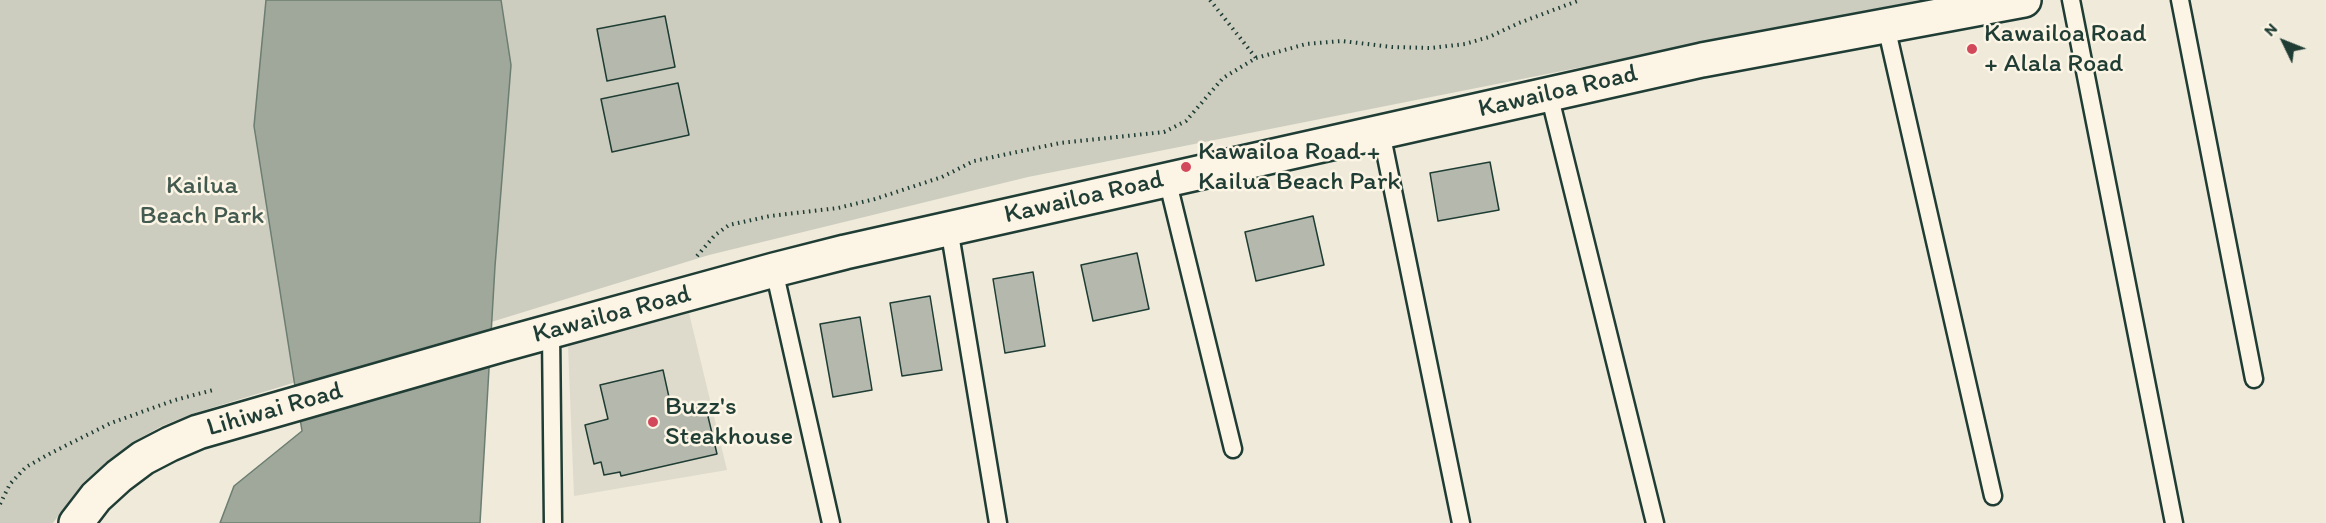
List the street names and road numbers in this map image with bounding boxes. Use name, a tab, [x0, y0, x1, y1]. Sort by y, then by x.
street label: Kawailoa Road	[1475, 59, 1641, 125]
street label: Kawailoa Road	[1001, 165, 1167, 231]
street label: Kawailoa Road	[529, 279, 695, 351]
street label: Lihiwai Road	[203, 376, 347, 444]

